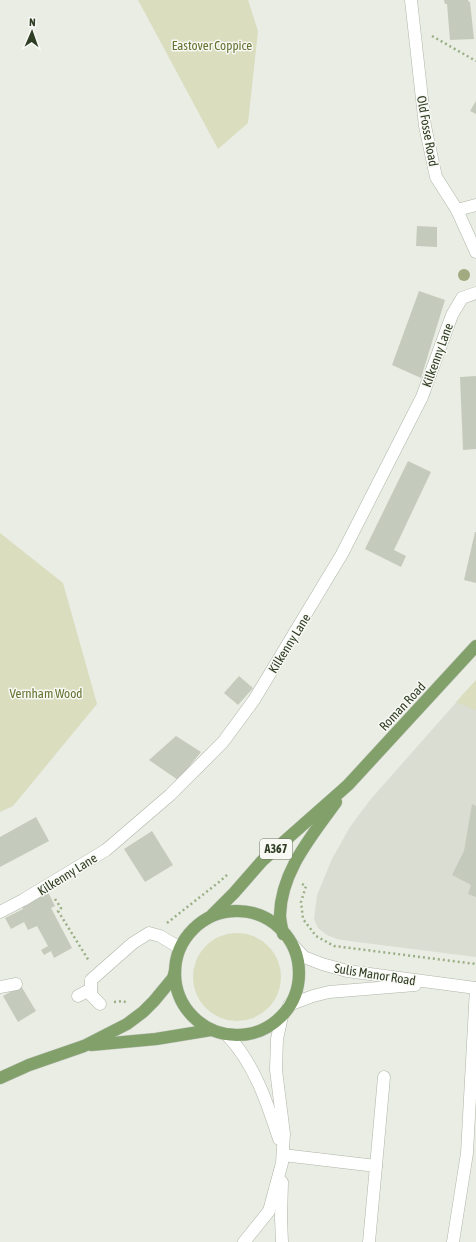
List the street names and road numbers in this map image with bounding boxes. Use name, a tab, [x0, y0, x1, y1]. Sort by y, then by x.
street label: Old Fosse Road	[414, 95, 441, 168]
street label: Kilkenny Lane	[419, 321, 456, 389]
street label: Kilkenny Lane	[265, 611, 314, 676]
street label: Roman Road	[376, 679, 429, 734]
road number: A367	[260, 839, 292, 859]
street label: Kilkenny Lane	[35, 850, 100, 899]
street label: Sulis Manor Road	[333, 961, 417, 988]

